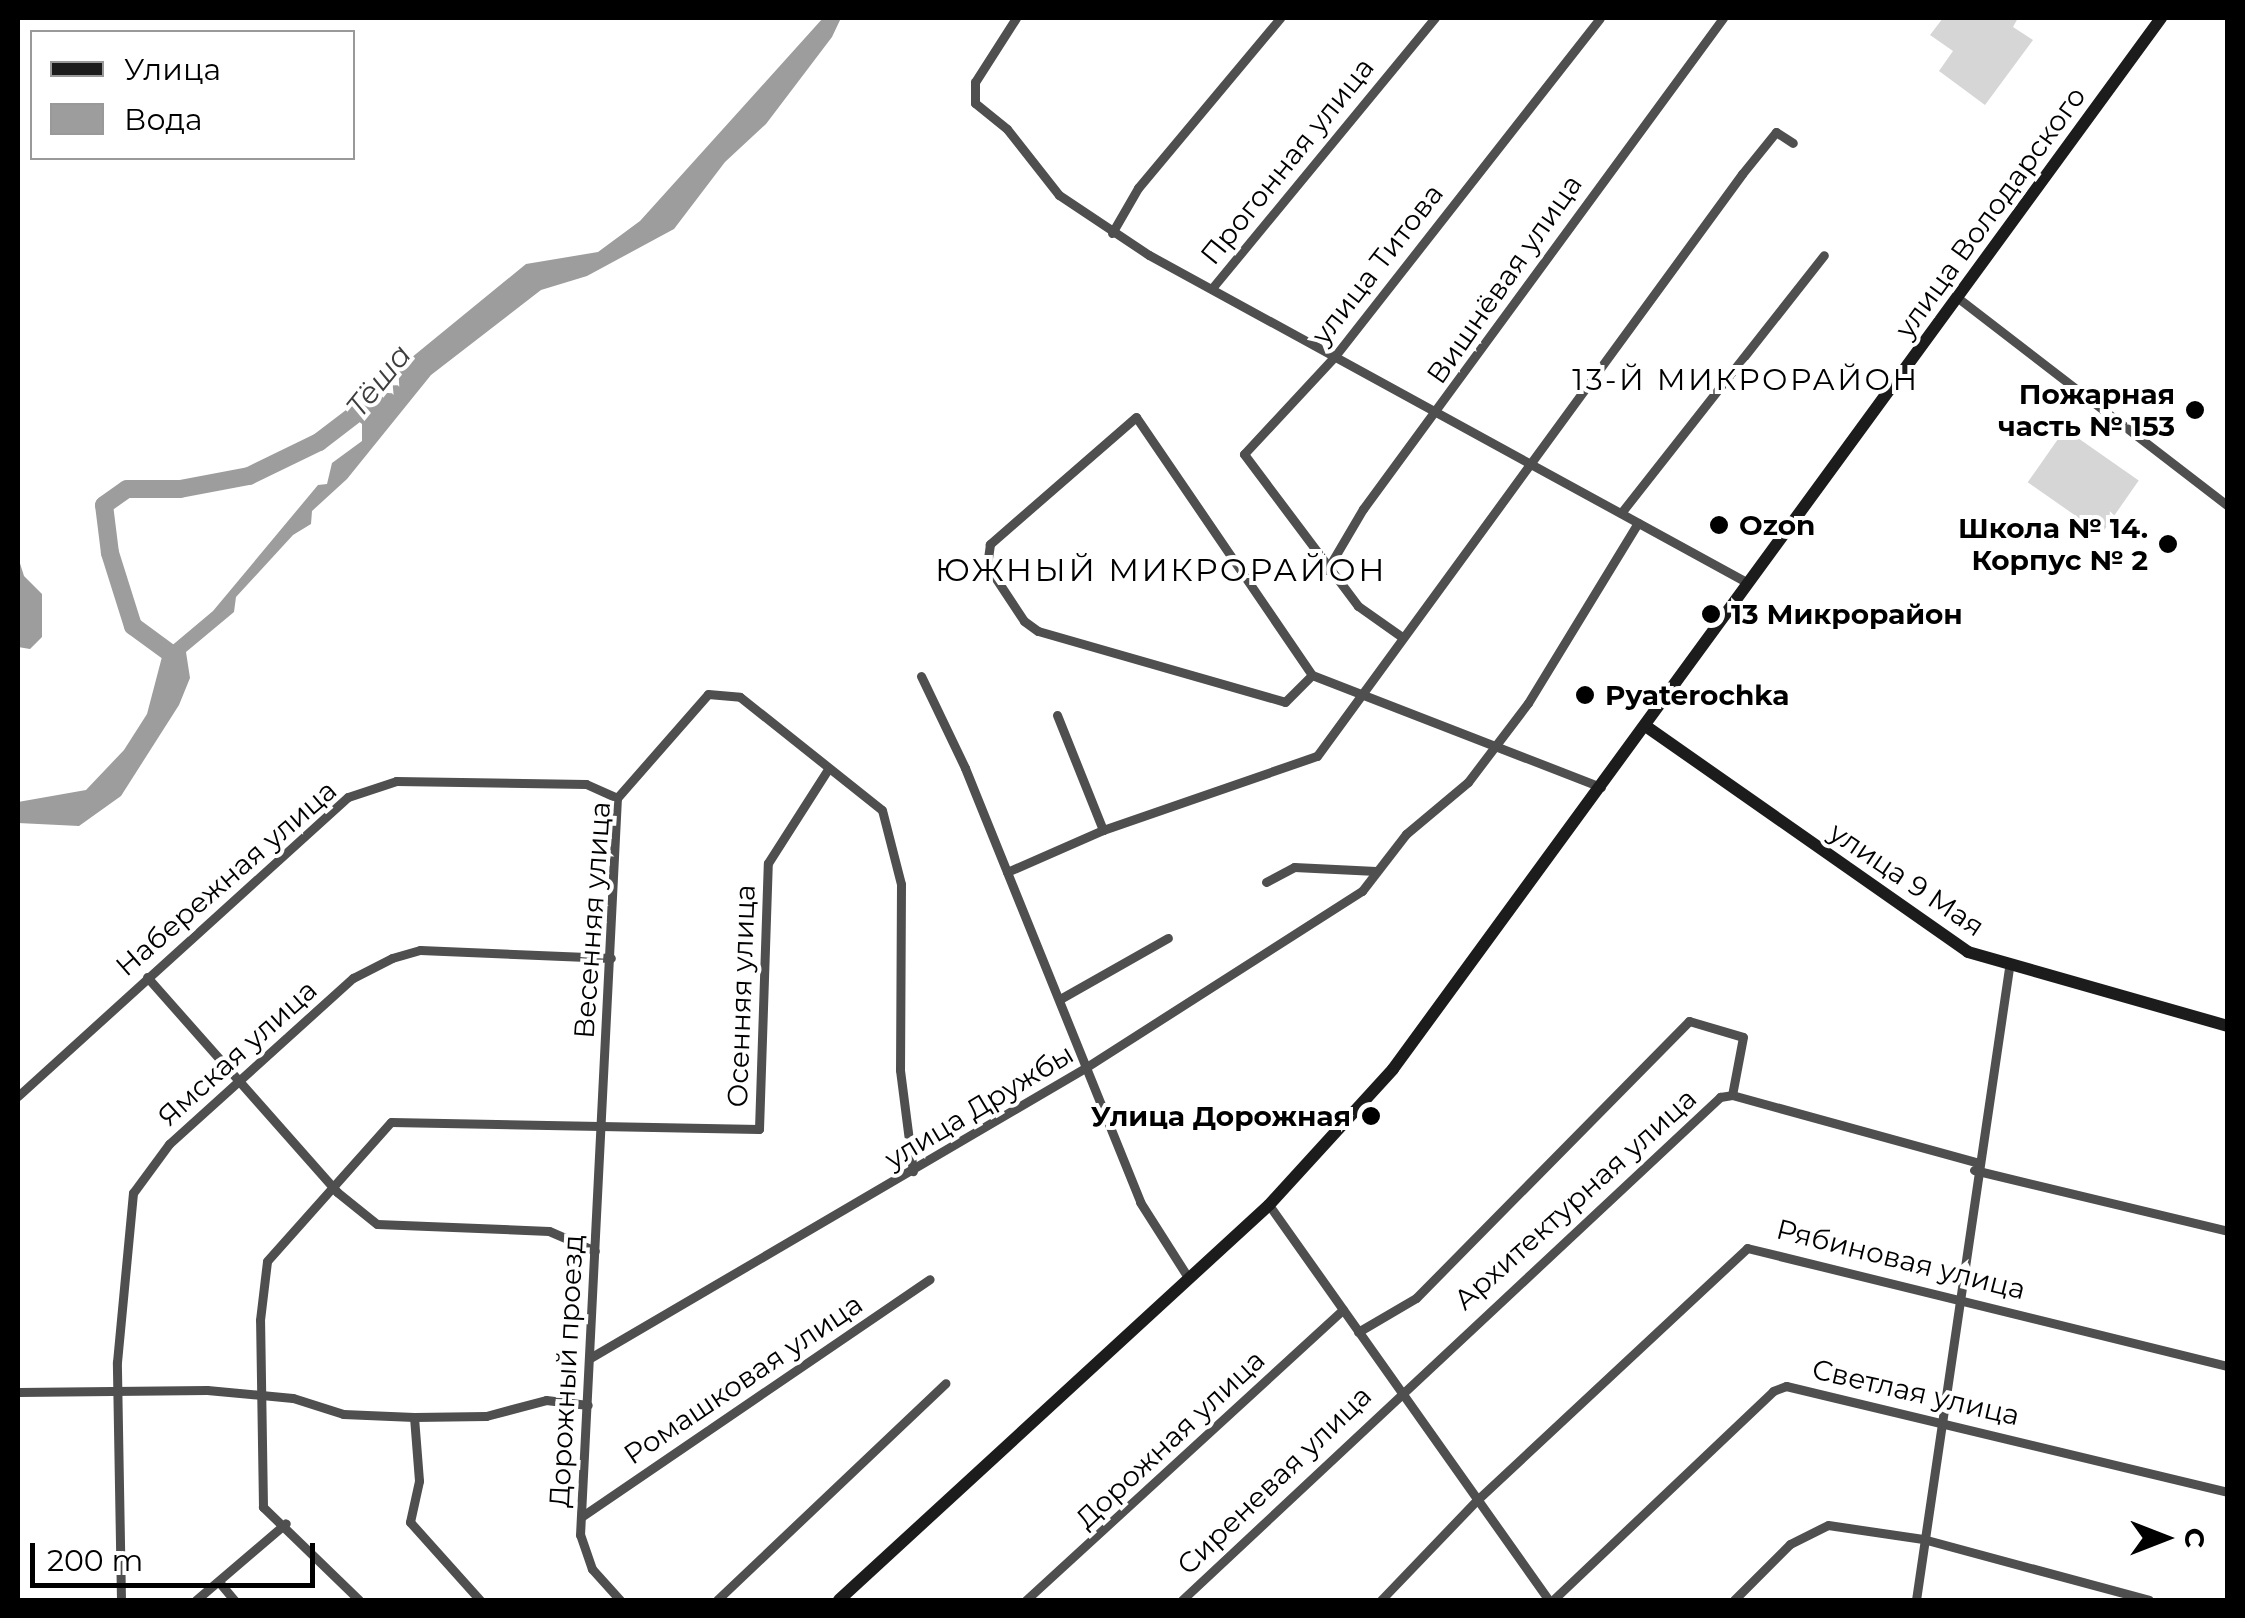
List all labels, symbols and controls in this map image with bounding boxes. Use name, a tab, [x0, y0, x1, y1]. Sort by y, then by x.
legend	[30, 30, 355, 160]
text: Улица	[124, 51, 221, 88]
street label: Прогонная улица	[1193, 51, 1381, 271]
street label: улица Володарского	[1888, 80, 2092, 344]
text: Вода	[124, 101, 203, 138]
street label: Вишнёвая улица	[1419, 168, 1589, 390]
street label: улица Титова	[1304, 177, 1450, 351]
water label: Тёша	[339, 337, 419, 425]
district label: 13-Й МИКРОРАЙОН	[1572, 362, 1920, 398]
place label: Пожарная часть № 153	[1998, 377, 2175, 443]
marker: Пожарная часть № 153	[2184, 399, 2206, 421]
place label: Ozon	[1739, 508, 1815, 542]
place label: Школа № 14. Корпус № 2	[1958, 511, 2148, 577]
marker: Ozon	[1708, 514, 1730, 536]
marker: Школа № 14. Корпус № 2	[2157, 533, 2179, 555]
district label: ЮЖНЫЙ МИКРОРАЙОН	[935, 551, 1387, 589]
place label: 13 Микрорайон	[1731, 597, 1963, 631]
marker: 13 Микрорайон	[1700, 603, 1722, 625]
place label: Pyaterochka	[1605, 678, 1790, 712]
marker: Pyaterochka	[1574, 684, 1596, 706]
street label: Набережная улица	[109, 773, 343, 983]
street label: Весенняя улица	[567, 800, 617, 1040]
street label: улица 9 Мая	[1823, 815, 1991, 943]
street label: Осенняя улица	[720, 884, 762, 1108]
street label: Ямская улица	[151, 973, 323, 1133]
street label: улица Дружбы	[879, 1036, 1079, 1176]
street label: Архитектурная улица	[1447, 1081, 1703, 1317]
place label: Улица Дорожная	[1091, 1099, 1351, 1133]
marker: Улица Дорожная	[1360, 1105, 1382, 1127]
street label: Рябиновая улица	[1773, 1212, 2029, 1306]
street label: Дорожный проезд	[542, 1234, 590, 1508]
street label: Ромашковая улица	[617, 1287, 869, 1471]
street label: Дорожная улица	[1069, 1343, 1271, 1535]
street label: Светлая улица	[1809, 1352, 2023, 1432]
street label: Сиреневая улица	[1170, 1379, 1378, 1581]
north arrow	[2115, 1488, 2215, 1588]
scale bar	[35, 1523, 320, 1585]
text: С	[2178, 1528, 2212, 1548]
text: 200 m	[47, 1542, 143, 1579]

